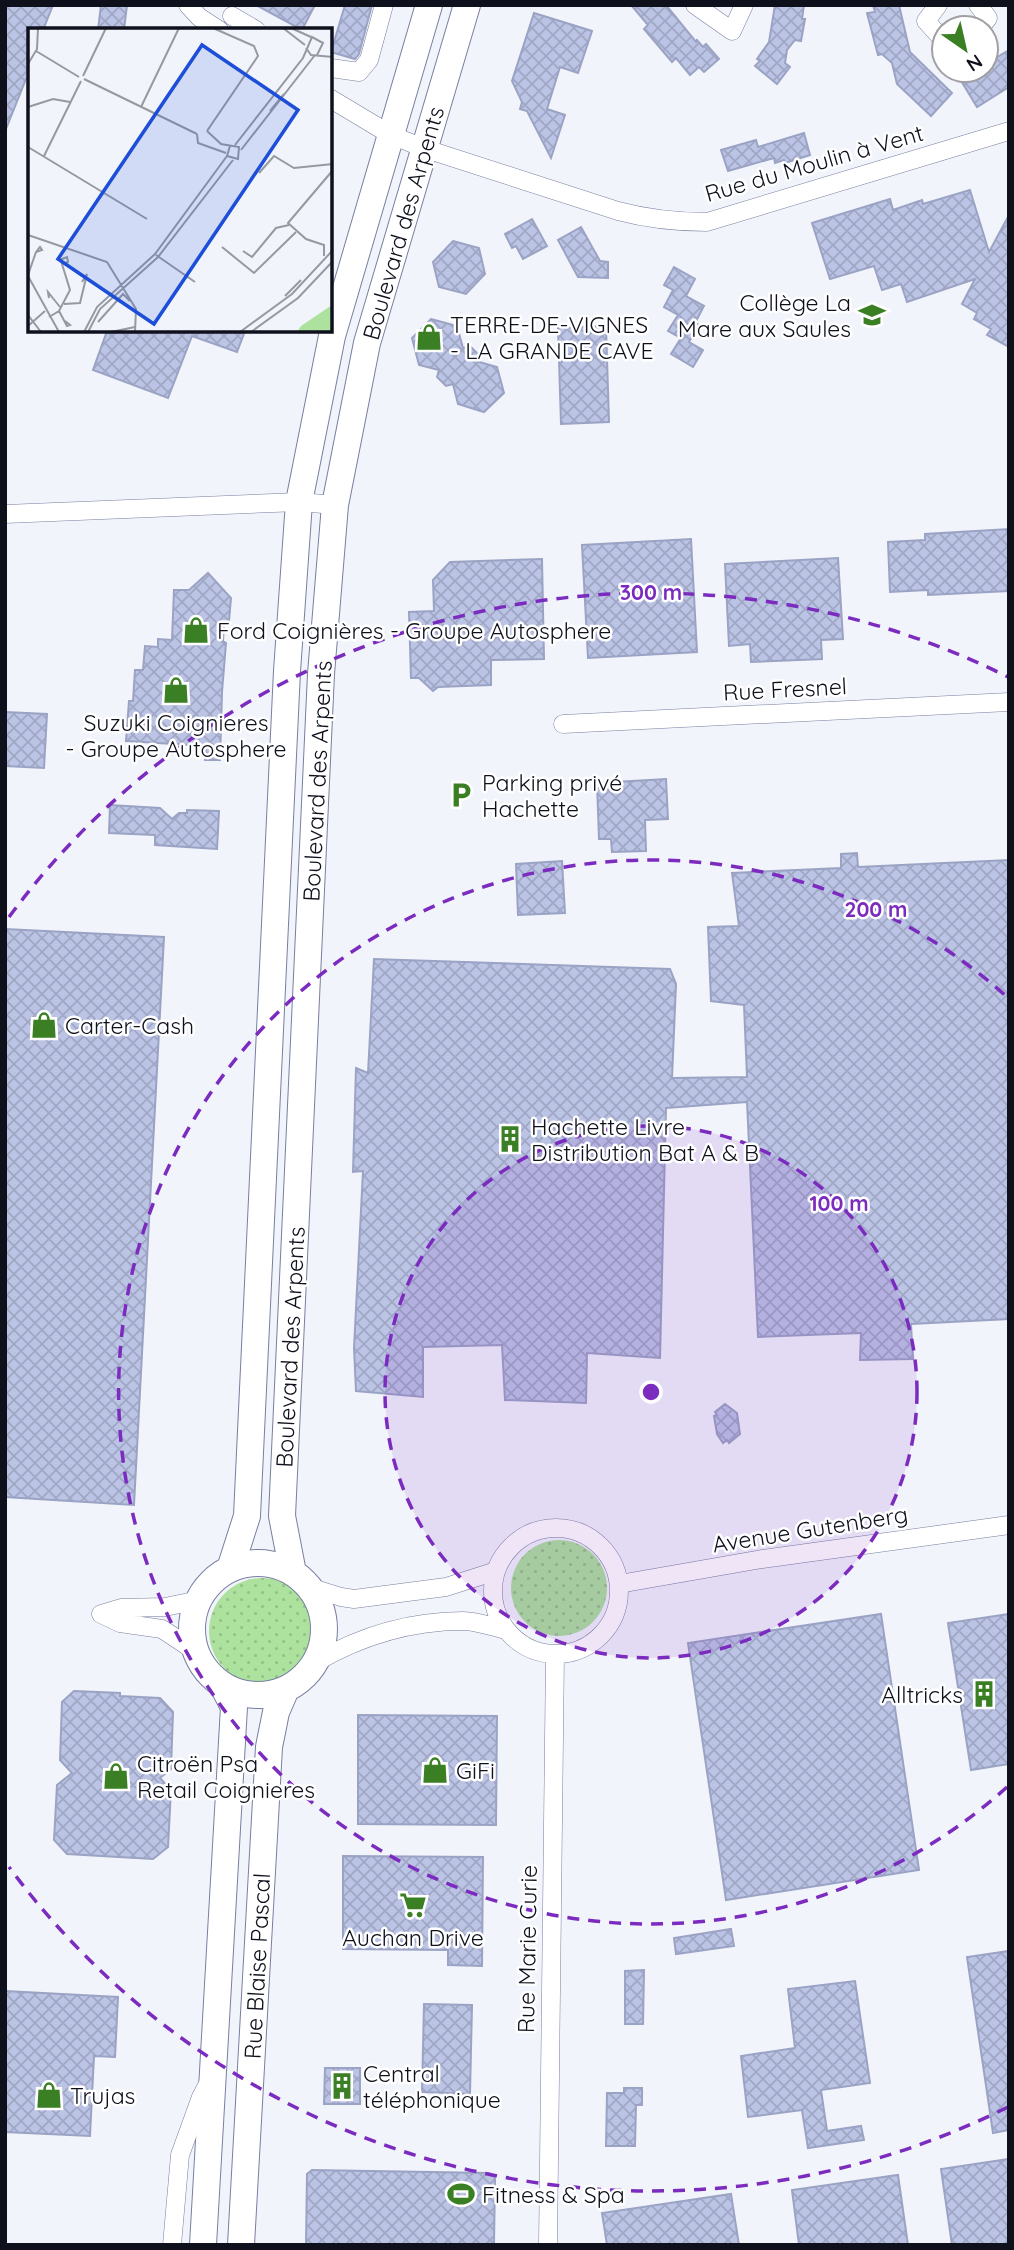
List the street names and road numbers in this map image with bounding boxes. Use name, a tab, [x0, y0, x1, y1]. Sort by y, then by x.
street label: Boulevard des Arpents	[356, 103, 450, 343]
street label: Rue du Moulin à Vent	[701, 118, 927, 208]
street label: Boulevard des Arpents	[296, 660, 338, 902]
street label: Rue Fresnel	[722, 671, 848, 707]
street label: Boulevard des Arpents	[269, 1226, 311, 1468]
street label: Avenue Gutenberg	[710, 1499, 910, 1559]
street label: Rue Marie Curie	[511, 1865, 543, 2033]
street label: Rue Blaise Pascal	[238, 1872, 276, 2060]

